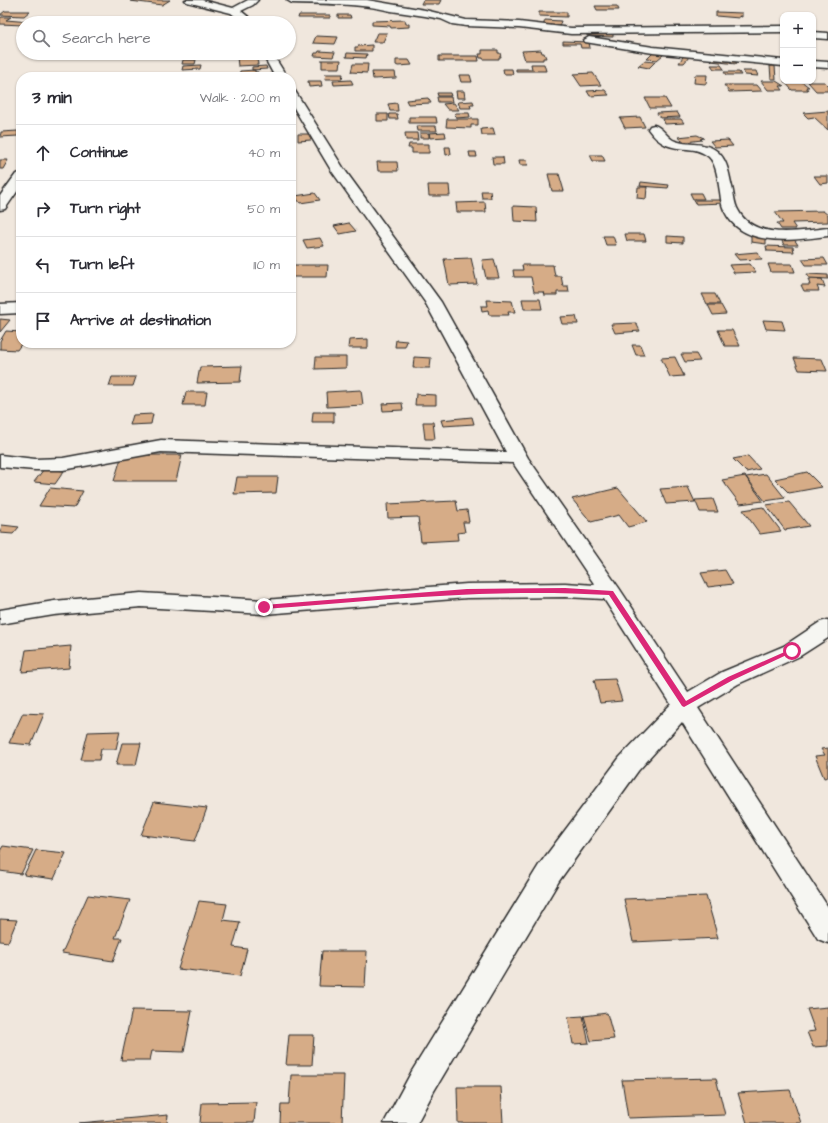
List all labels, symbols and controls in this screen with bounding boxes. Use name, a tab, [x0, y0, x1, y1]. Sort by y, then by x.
map controls	[780, 12, 816, 84]
button: +	[780, 12, 816, 48]
search box	[16, 16, 296, 60]
icon: search	[30, 27, 52, 49]
text: Search here	[62, 28, 151, 49]
button: −	[780, 48, 816, 84]
text: 3 min	[32, 86, 72, 110]
text: Walk · 200 m	[200, 89, 280, 107]
icon: ahead	[32, 142, 54, 164]
text: Continue	[70, 142, 128, 163]
text: 40 m	[248, 144, 280, 162]
icon: right	[32, 198, 54, 220]
text: Turn right	[70, 198, 141, 219]
text: 50 m	[247, 200, 280, 218]
icon: left	[32, 254, 54, 276]
text: Turn left	[70, 254, 134, 275]
text: 110 m	[253, 256, 280, 274]
icon: arrive	[32, 310, 54, 332]
text: Arrive at destination	[70, 310, 211, 331]
route end	[255, 598, 273, 616]
route start	[783, 642, 801, 660]

